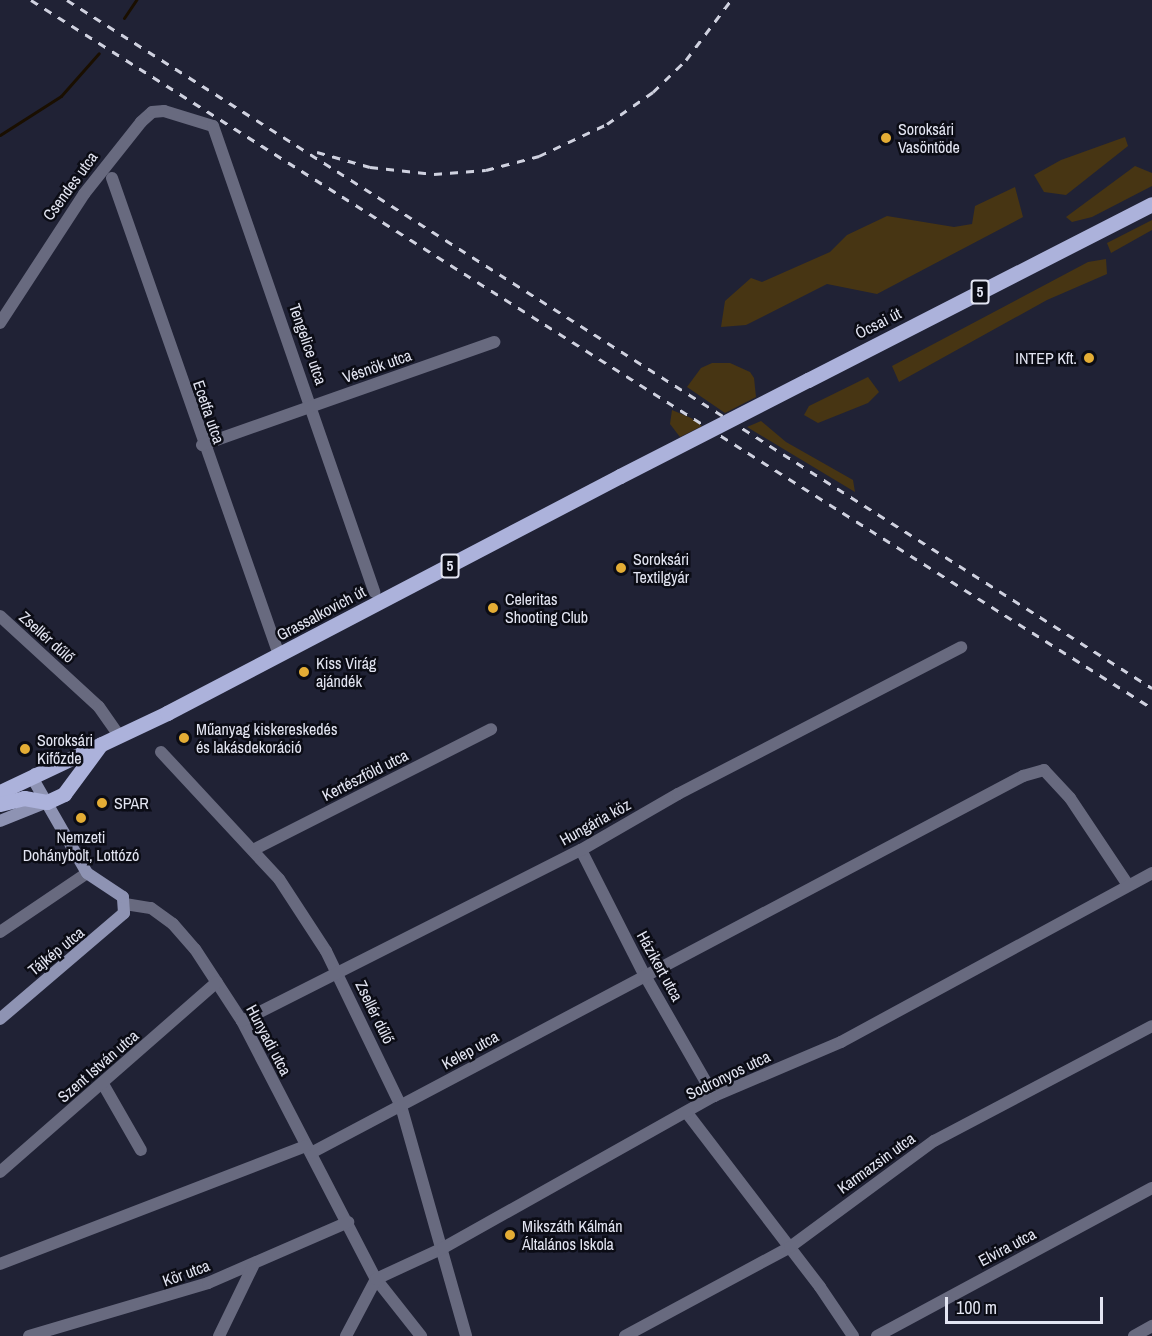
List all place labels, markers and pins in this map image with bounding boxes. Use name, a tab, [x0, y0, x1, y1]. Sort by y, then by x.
place label: Soroksári Vasöntöde	[898, 119, 960, 157]
marker: Soroksári Vasöntöde	[879, 131, 893, 145]
place label: INTEP Kft.	[1015, 348, 1077, 368]
marker: INTEP Kft.	[1082, 351, 1096, 365]
place label: Soroksári Textilgyár	[633, 549, 689, 587]
marker: Soroksári Textilgyár	[614, 561, 628, 575]
place label: Celeritas Shooting Club	[505, 589, 588, 627]
marker: Celeritas Shooting Club	[486, 601, 500, 615]
place label: Kiss Virág ajándék	[316, 653, 376, 691]
marker: Kiss Virág ajándék	[297, 665, 311, 679]
place label: Műanyag kiskereskedés és lakásdekoráció	[196, 719, 337, 757]
place label: Soroksári Kifőzde	[37, 730, 93, 768]
marker: Műanyag kiskereskedés és lakásdekoráció	[177, 731, 191, 745]
marker: Soroksári Kifőzde	[18, 742, 32, 756]
place label: SPAR	[114, 793, 149, 813]
marker: SPAR	[95, 796, 109, 810]
marker: Nemzeti Dohánybolt, Lottózó	[74, 811, 88, 825]
place label: Nemzeti Dohánybolt, Lottózó	[23, 827, 139, 865]
place label: Mikszáth Kálmán Általános Iskola	[522, 1216, 623, 1254]
marker: Mikszáth Kálmán Általános Iskola	[503, 1228, 517, 1242]

